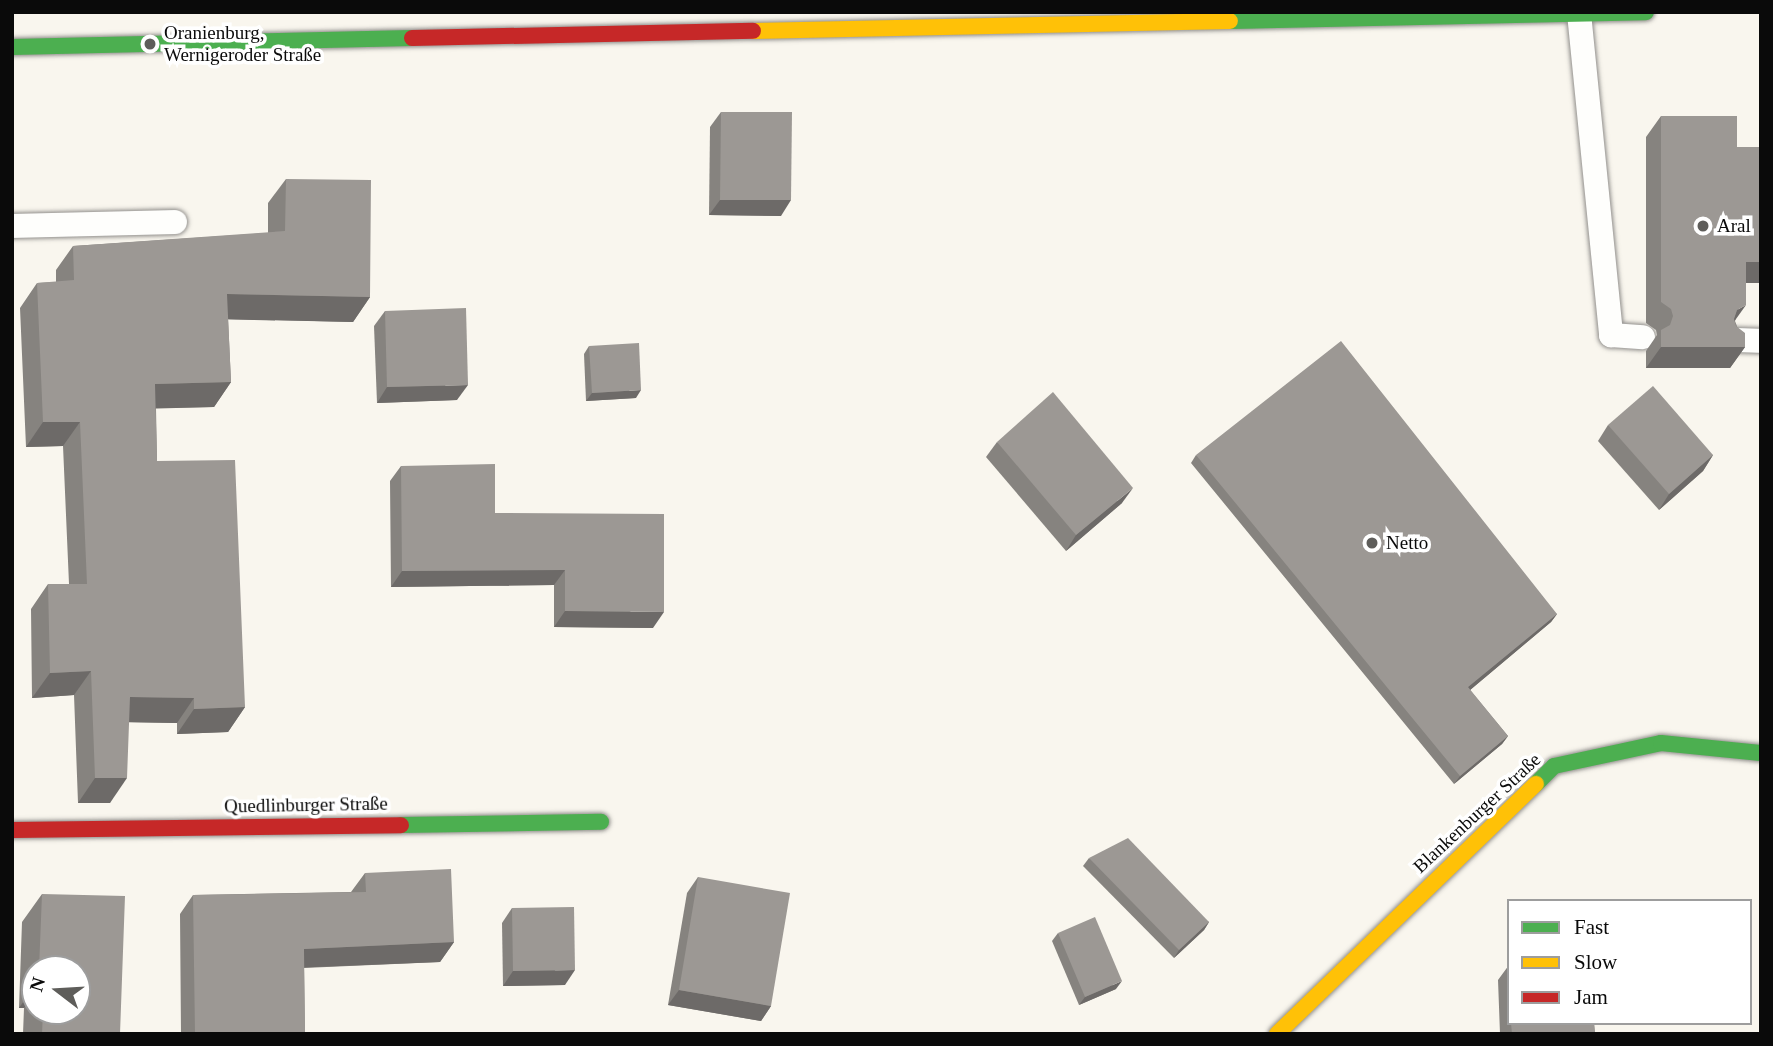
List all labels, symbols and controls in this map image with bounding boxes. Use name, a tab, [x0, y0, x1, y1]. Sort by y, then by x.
place label: Oranienburg, Wernigeroder Straße	[164, 22, 321, 66]
marker: Oranienburg, Wernigeroder Straße	[142, 36, 158, 52]
place label: Aral	[1717, 215, 1751, 237]
marker: Aral	[1695, 218, 1711, 234]
place label: Netto	[1386, 532, 1428, 554]
marker: Netto	[1364, 535, 1380, 551]
street label: Blankenburger Straße	[1409, 748, 1545, 878]
street label: Quedlinburger Straße	[224, 792, 388, 818]
legend	[1507, 899, 1752, 1025]
text: Fast	[1574, 915, 1609, 939]
text: Slow	[1574, 950, 1617, 974]
north arrow	[21, 955, 91, 1025]
text: N	[25, 975, 49, 994]
text: Jam	[1574, 985, 1608, 1009]

